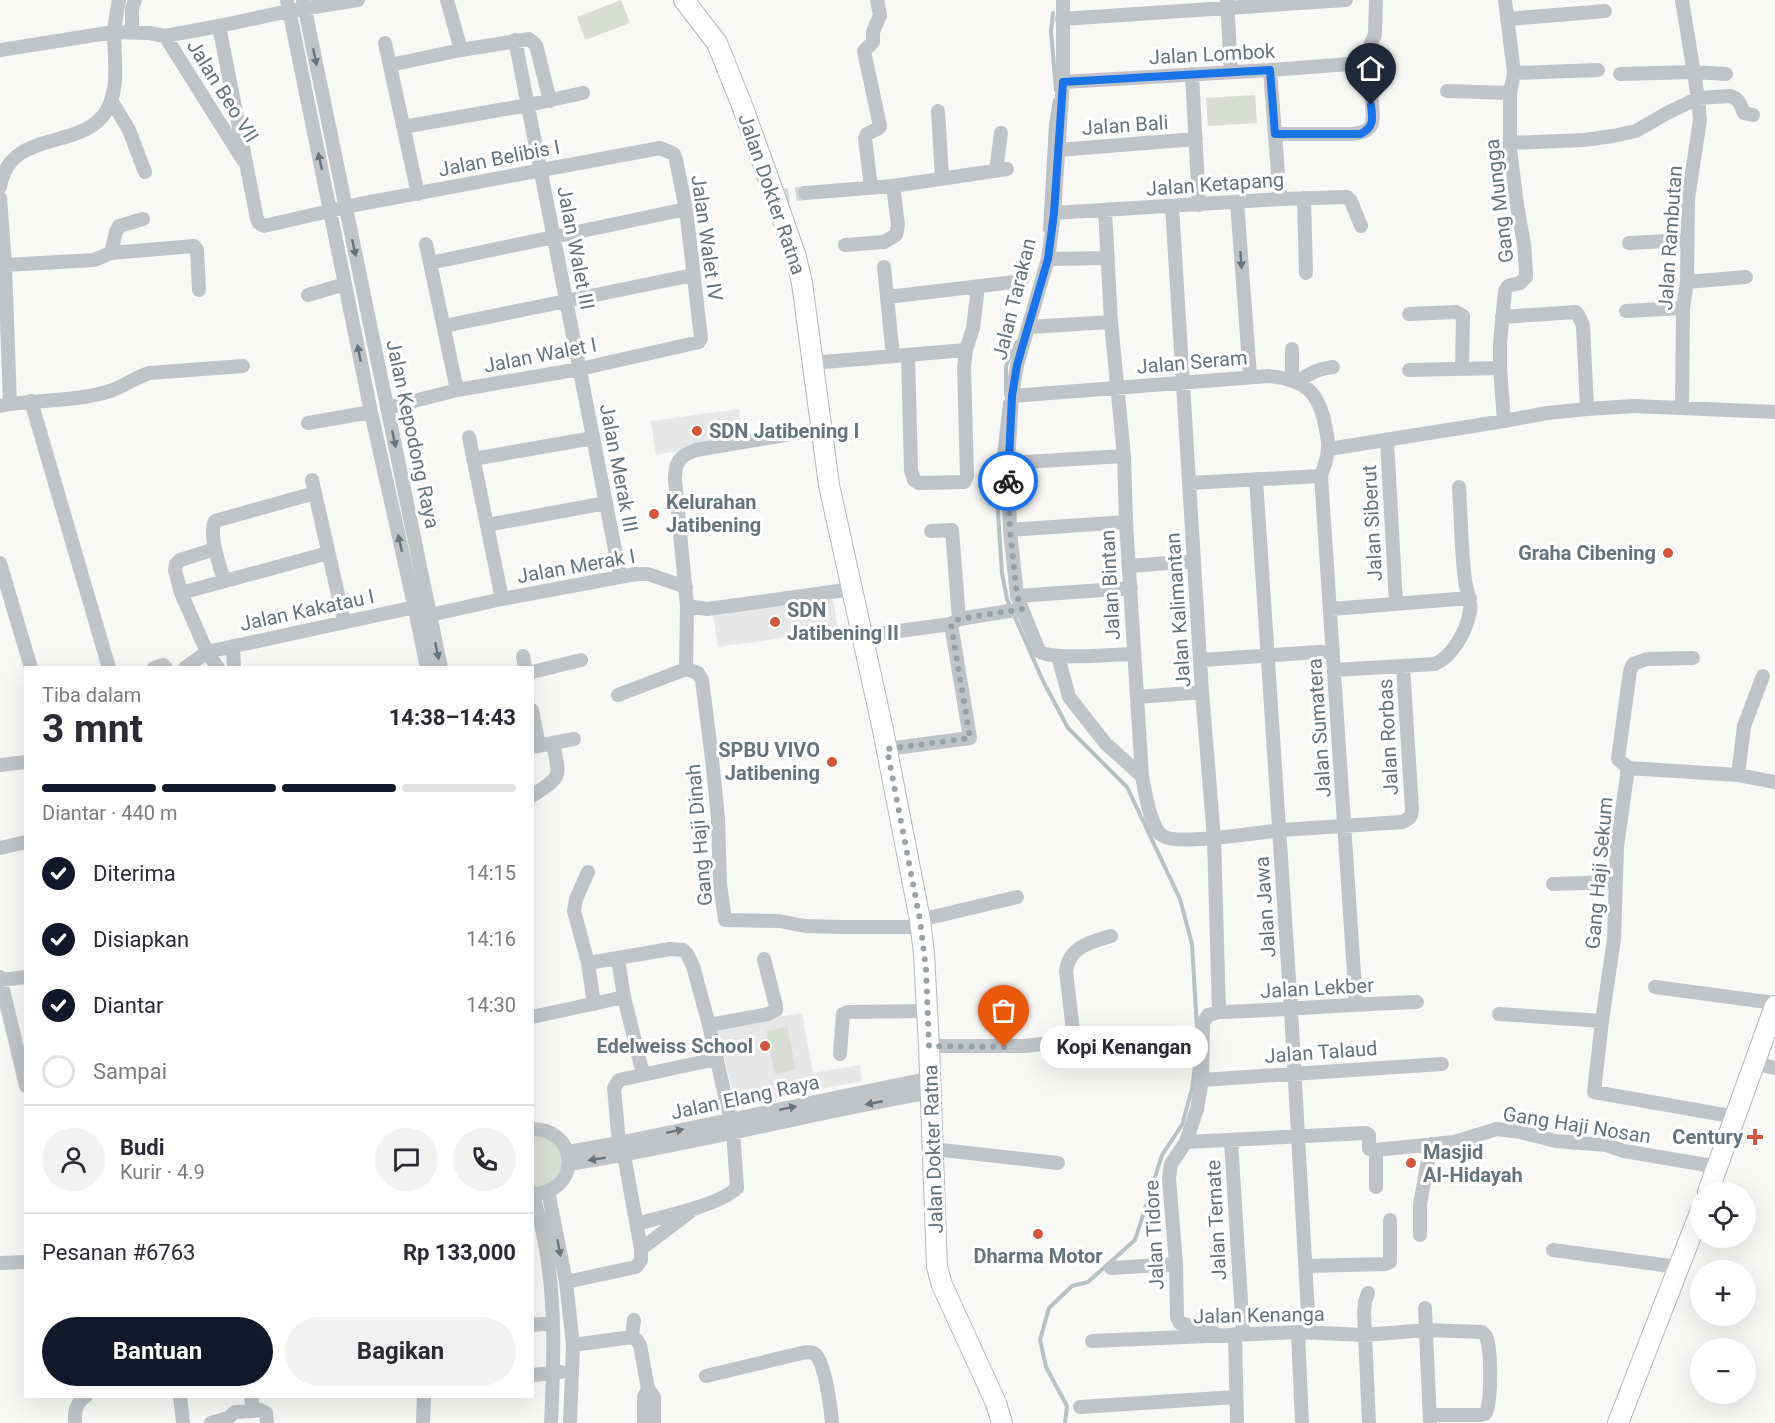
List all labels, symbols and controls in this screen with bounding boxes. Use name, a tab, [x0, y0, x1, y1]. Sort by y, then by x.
street label: Jalan Beo VII	[182, 35, 264, 147]
street label: Jalan Lombok	[1148, 39, 1276, 69]
pin	[1345, 43, 1396, 105]
one-way arrow	[311, 48, 320, 67]
icon: home	[1354, 52, 1387, 85]
street label: Jalan Dokter Ratna	[733, 110, 811, 278]
street label: Jalan Bali	[1081, 110, 1169, 140]
street label: Jalan Belibis I	[436, 134, 562, 182]
street label: Gang Mungga	[1479, 138, 1519, 264]
one-way arrow	[315, 152, 324, 171]
street label: Jalan Rambutan	[1653, 165, 1687, 311]
street label: Jalan Ketapang	[1145, 167, 1285, 201]
street label: Jalan Walet IV	[686, 173, 728, 303]
street label: Jalan Walet III	[552, 184, 600, 312]
street label: Jalan Tarakan	[987, 236, 1041, 362]
one-way arrow	[350, 239, 359, 258]
one-way arrow	[1237, 251, 1246, 270]
street label: Jalan Walet I	[482, 332, 598, 378]
street label: Jalan Kepodong Raya	[381, 337, 445, 531]
one-way arrow	[354, 343, 363, 362]
street label: Jalan Seram	[1136, 345, 1248, 379]
street label: Jalan Merak III	[595, 402, 643, 534]
place label: SDN Jatibening I	[709, 419, 859, 443]
marker: SDN Jatibening I	[690, 424, 704, 438]
one-way arrow	[390, 430, 399, 449]
courier	[978, 451, 1038, 511]
street label: Jalan Siberut	[1357, 464, 1387, 582]
icon: bike	[992, 465, 1025, 498]
place label: Kelurahan Jatibening	[666, 490, 761, 537]
marker: Kelurahan Jatibening	[647, 507, 661, 521]
street label: Jalan Bintan	[1095, 529, 1125, 641]
street label: Jalan Kalimantan	[1161, 532, 1195, 688]
one-way arrow	[395, 534, 405, 552]
place label: Graha Cibening	[1518, 541, 1656, 565]
street label: Jalan Merak I	[515, 544, 637, 588]
marker: Graha Cibening	[1661, 546, 1675, 560]
street label: Jalan Kakatau I	[238, 584, 376, 636]
place label: SDN Jatibening II	[787, 598, 899, 645]
marker: SDN Jatibening II	[768, 615, 782, 629]
one-way arrow	[433, 641, 443, 660]
street label: Jalan Sumatera	[1302, 658, 1336, 798]
street label: Jalan Rorbas	[1373, 678, 1403, 796]
text: Tiba dalam	[42, 683, 141, 707]
text: 14:38–14:43	[389, 705, 516, 730]
text: 3 mnt	[42, 706, 143, 752]
place label: SPBU VIVO Jatibening	[718, 738, 820, 785]
marker: SPBU VIVO Jatibening	[825, 755, 839, 769]
street label: Gang Haji Dinah	[681, 763, 717, 907]
street label: Gang Haji Sekum	[1580, 796, 1618, 950]
text: Diantar · 440 m	[42, 801, 177, 825]
street label: Jalan Jawa	[1249, 856, 1281, 958]
icon: check	[42, 857, 75, 890]
text: Diterima	[93, 861, 176, 886]
text: 14:15	[466, 861, 516, 885]
icon: check	[42, 923, 75, 956]
text: Disiapkan	[93, 927, 189, 952]
text: 14:16	[466, 927, 516, 951]
street label: Jalan Lekber	[1260, 973, 1375, 1003]
pin	[978, 985, 1029, 1047]
icon: check	[42, 989, 75, 1022]
text: Diantar	[93, 993, 164, 1018]
text: 14:30	[466, 993, 516, 1017]
icon: bag	[987, 994, 1020, 1027]
callout: Kopi Kenangan	[1040, 1026, 1208, 1068]
place label: Edelweiss School	[596, 1034, 753, 1058]
text: Kopi Kenangan	[1057, 1035, 1191, 1059]
street label: Jalan Talaud	[1264, 1036, 1378, 1068]
marker: Edelweiss School	[758, 1039, 772, 1053]
text: Sampai	[93, 1059, 167, 1084]
street label: Jalan Dokter Ratna	[918, 1064, 948, 1234]
street label: Jalan Elang Raya	[669, 1070, 821, 1124]
one-way arrow	[864, 1099, 883, 1108]
street label: Gang Haji Nosan	[1501, 1101, 1653, 1149]
one-way arrow	[779, 1103, 798, 1112]
place label: Century	[1672, 1125, 1744, 1149]
one-way arrow	[666, 1126, 684, 1136]
button: person	[42, 1128, 105, 1191]
button: chat	[375, 1128, 438, 1191]
button: phone	[453, 1128, 516, 1191]
marker: Century	[1748, 1130, 1762, 1144]
text: Budi	[120, 1135, 165, 1160]
place label: Masjid Al-Hidayah	[1423, 1140, 1523, 1187]
one-way arrow	[587, 1155, 606, 1164]
marker: Masjid Al-Hidayah	[1404, 1156, 1418, 1170]
street label: Jalan Ternate	[1201, 1159, 1231, 1281]
text: Kurir · 4.9	[120, 1160, 205, 1184]
street label: Jalan Tidore	[1139, 1179, 1169, 1291]
map controls	[1690, 1182, 1756, 1404]
button: locate	[1690, 1182, 1756, 1248]
marker: Dharma Motor	[1031, 1227, 1045, 1241]
one-way arrow	[555, 1239, 564, 1258]
text: Pesanan #6763	[42, 1240, 195, 1265]
text: Rp 133,000	[403, 1240, 516, 1265]
place label: Dharma Motor	[973, 1244, 1103, 1268]
button: +	[1690, 1260, 1756, 1326]
street label: Jalan Kenanga	[1193, 1302, 1325, 1328]
button: Bantuan	[42, 1317, 273, 1386]
button: Bagikan	[285, 1317, 516, 1386]
button: −	[1690, 1338, 1756, 1404]

